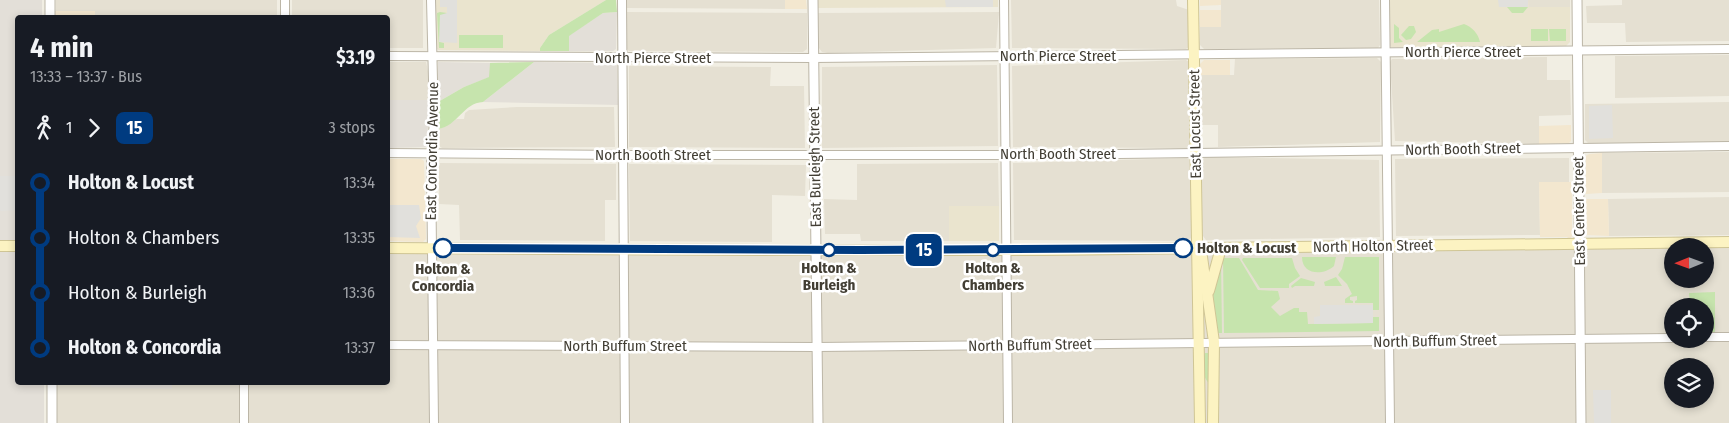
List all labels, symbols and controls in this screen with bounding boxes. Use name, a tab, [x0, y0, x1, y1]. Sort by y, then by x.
text: 4 min	[30, 31, 94, 64]
street label: North Pierce Street	[1405, 43, 1521, 61]
text: $3.19	[336, 46, 375, 69]
street label: North Pierce Street	[1000, 47, 1116, 65]
street label: North Pierce Street	[595, 49, 711, 67]
text: 13:33 – 13:37 · Bus	[30, 67, 142, 86]
street label: East Locust Street	[1185, 69, 1205, 179]
street label: East Concordia Avenue	[422, 82, 442, 220]
street label: East Burleigh Street	[805, 106, 825, 227]
icon: walk	[30, 114, 58, 142]
icon: forward	[80, 114, 108, 142]
text: 15	[126, 117, 143, 139]
text: 1	[66, 118, 72, 137]
text: 3 stops	[328, 118, 375, 137]
street label: North Booth Street	[1405, 139, 1521, 159]
street label: North Booth Street	[1000, 145, 1116, 163]
street label: North Booth Street	[595, 146, 711, 164]
street label: East Center Street	[1569, 156, 1589, 266]
text: Holton & Locust	[68, 171, 194, 194]
text: 13:34	[343, 173, 375, 192]
text: Holton & Chambers	[68, 226, 219, 249]
text: 13:35	[343, 228, 375, 247]
line badge: 15	[902, 234, 946, 266]
street label: North Holton Street	[1313, 236, 1433, 256]
marker: Holton & Concordia	[433, 238, 453, 258]
marker: Holton & Locust	[1173, 238, 1193, 258]
north arrow	[1664, 238, 1714, 288]
map controls	[1664, 238, 1714, 408]
text: 15	[916, 239, 932, 261]
place label: Holton & Locust	[1197, 239, 1297, 257]
marker: Holton & Burleigh	[822, 243, 836, 257]
marker: Holton & Chambers	[986, 243, 1000, 257]
place label: Holton & Burleigh	[801, 259, 857, 294]
place label: Holton & Chambers	[962, 259, 1024, 294]
place label: Holton & Concordia	[412, 260, 475, 295]
text: Holton & Burleigh	[68, 281, 207, 304]
text: 13:36	[343, 283, 375, 302]
button: locate	[1664, 298, 1714, 348]
street label: North Buffum Street	[1373, 331, 1497, 351]
street label: North Buffum Street	[968, 335, 1092, 355]
text: Holton & Concordia	[68, 336, 221, 359]
street label: North Buffum Street	[563, 337, 687, 355]
text: 13:37	[344, 338, 375, 357]
button: layers	[1664, 358, 1714, 408]

